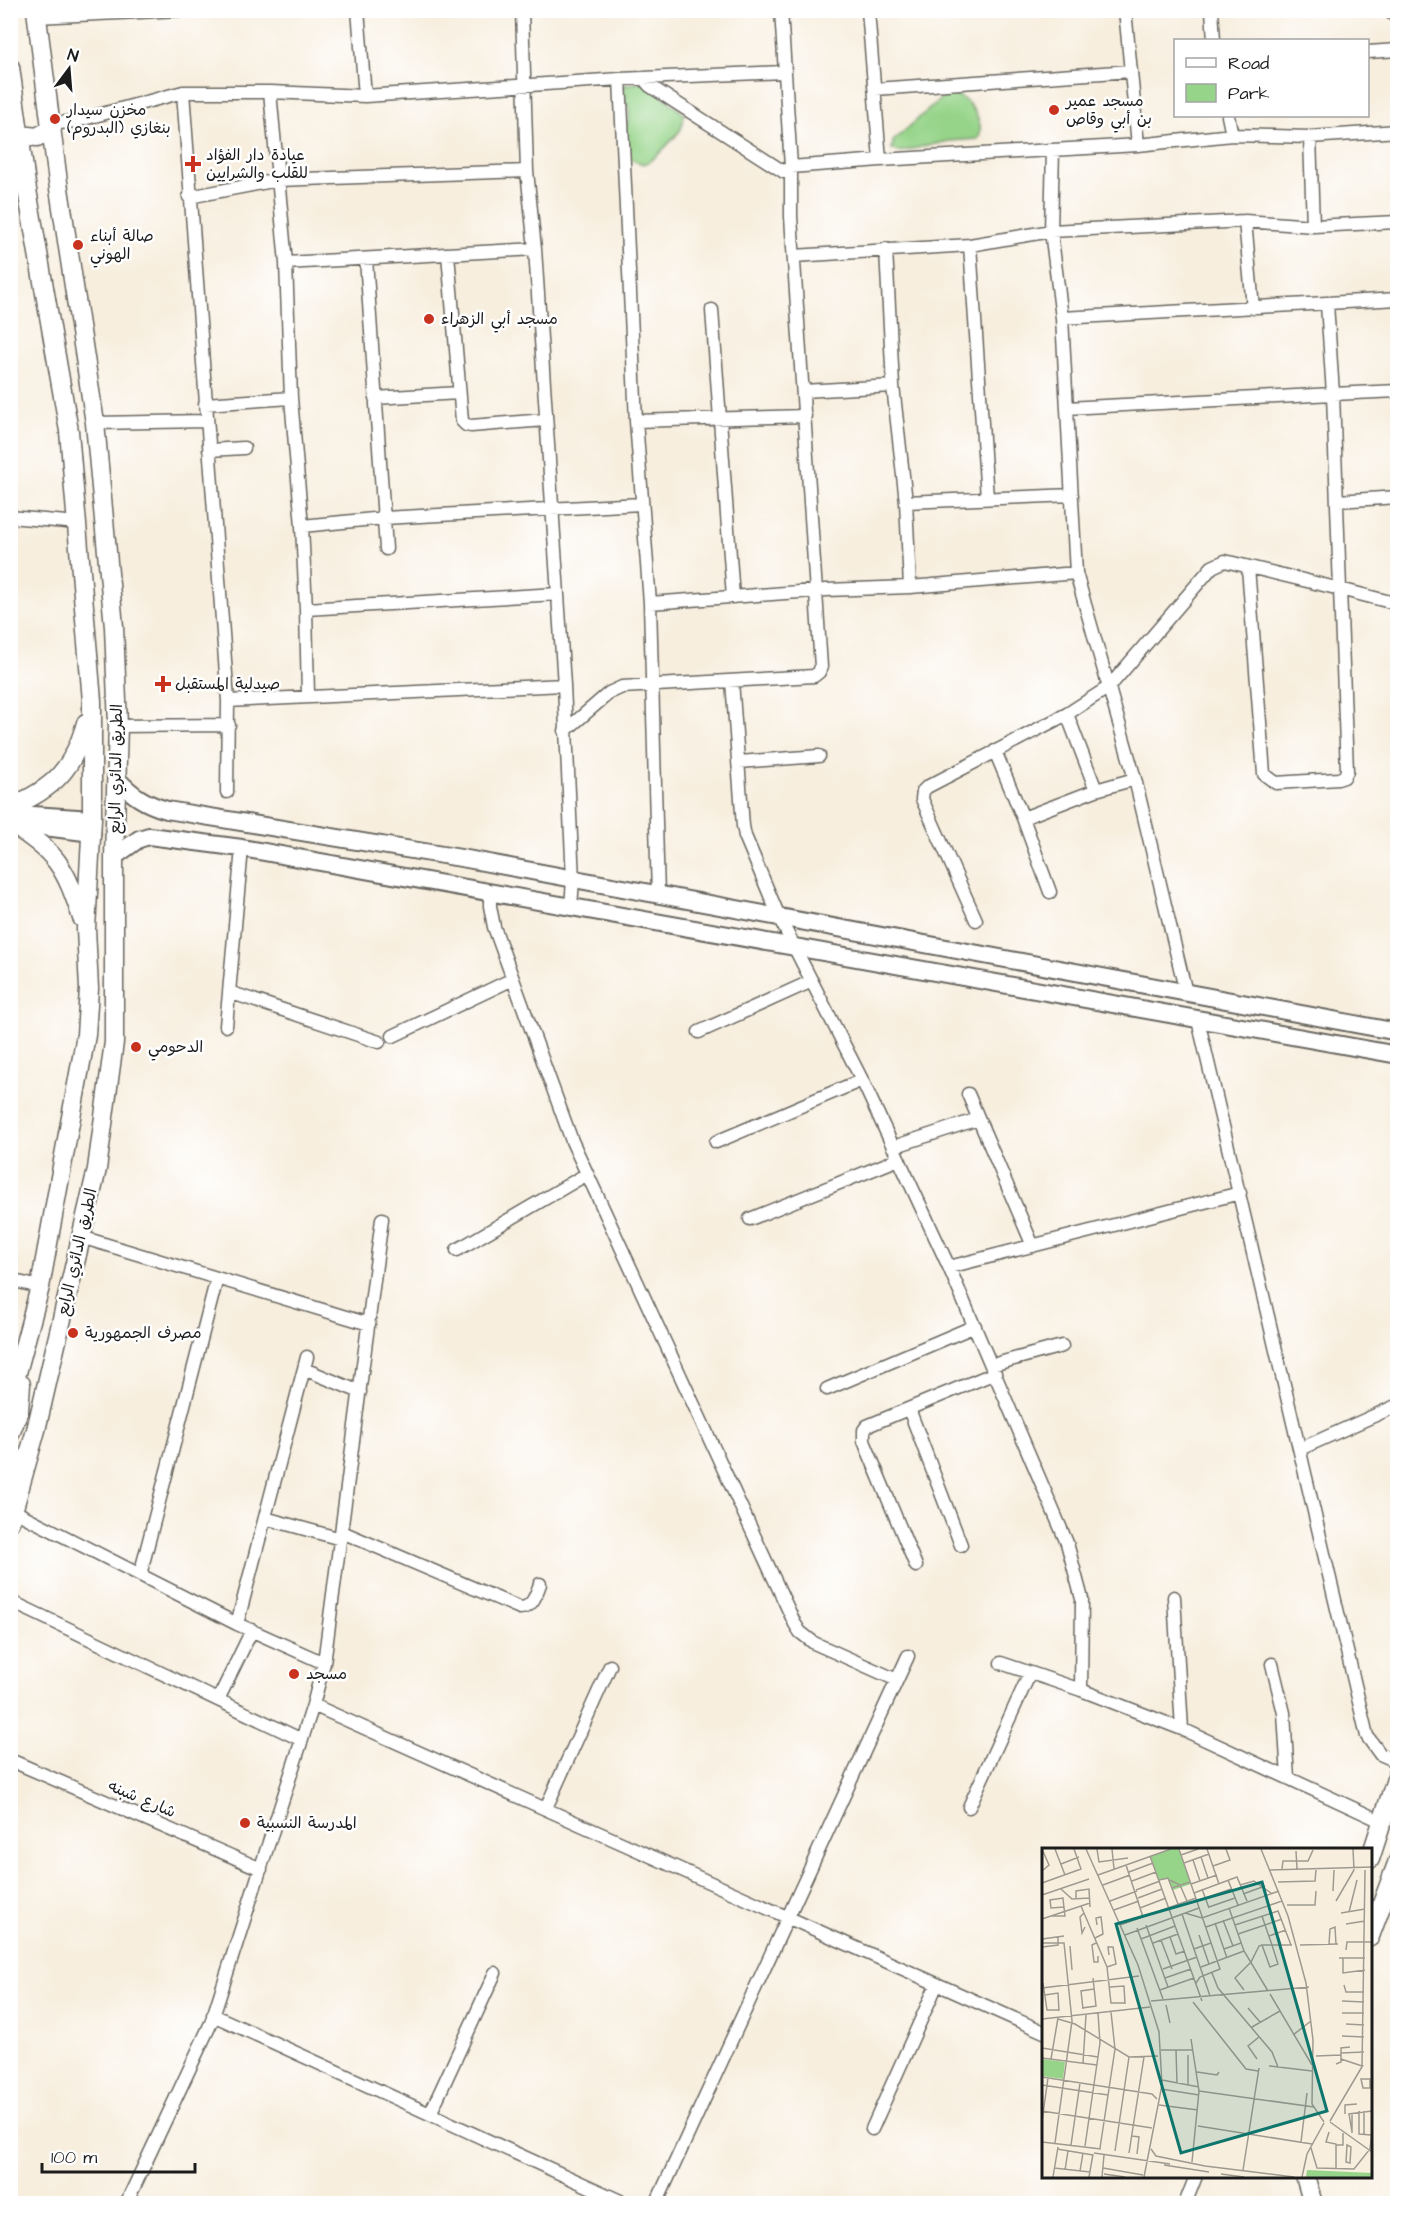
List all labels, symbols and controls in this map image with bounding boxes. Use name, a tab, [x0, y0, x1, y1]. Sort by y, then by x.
north arrow	[39, 39, 99, 99]
legend	[1174, 39, 1369, 117]
text: N	[65, 44, 81, 67]
text: Road	[1228, 51, 1269, 76]
text: Park	[1228, 81, 1270, 106]
place label: مسجد عمير بن أبي وقاص	[1064, 90, 1152, 133]
place label: مخزن سيدار بنغازي (البدروم)	[65, 99, 171, 140]
marker: مسجد عمير بن أبي وقاص	[1047, 103, 1061, 117]
marker: مخزن سيدار بنغازي (البدروم)	[48, 112, 62, 126]
place label: عيادة دار الفؤاد للقلب والشرايين	[206, 144, 308, 184]
marker: عيادة دار الفؤاد للقلب والشرايين	[184, 155, 202, 173]
place label: صالة أبناء الهوني	[90, 225, 154, 268]
marker: صالة أبناء الهوني	[71, 238, 85, 252]
place label: مسجد أبي الزهراء	[441, 308, 558, 333]
marker: مسجد أبي الزهراء	[422, 312, 436, 326]
place label: صيدلية المستقبل	[175, 673, 280, 695]
marker: صيدلية المستقبل	[156, 677, 170, 691]
street label: الطريق الدائري الرابع	[104, 704, 128, 834]
place label: الدحومي	[148, 1036, 203, 1061]
marker: الدحومي	[129, 1040, 143, 1054]
street label: الطريق الدائري الرابع	[52, 1186, 102, 1318]
place label: مصرف الجمهورية	[85, 1322, 201, 1344]
marker: مصرف الجمهورية	[66, 1326, 80, 1340]
place label: مسجد	[306, 1663, 347, 1685]
marker: مسجد	[287, 1667, 301, 1681]
street label: شارع شبنه	[105, 1775, 179, 1823]
place label: المدرسة النسبية	[257, 1812, 357, 1834]
marker: المدرسة النسبية	[238, 1816, 252, 1830]
inset map	[1042, 1848, 1372, 2178]
scale bar	[42, 2136, 195, 2174]
text: 100 m	[51, 2145, 97, 2170]

